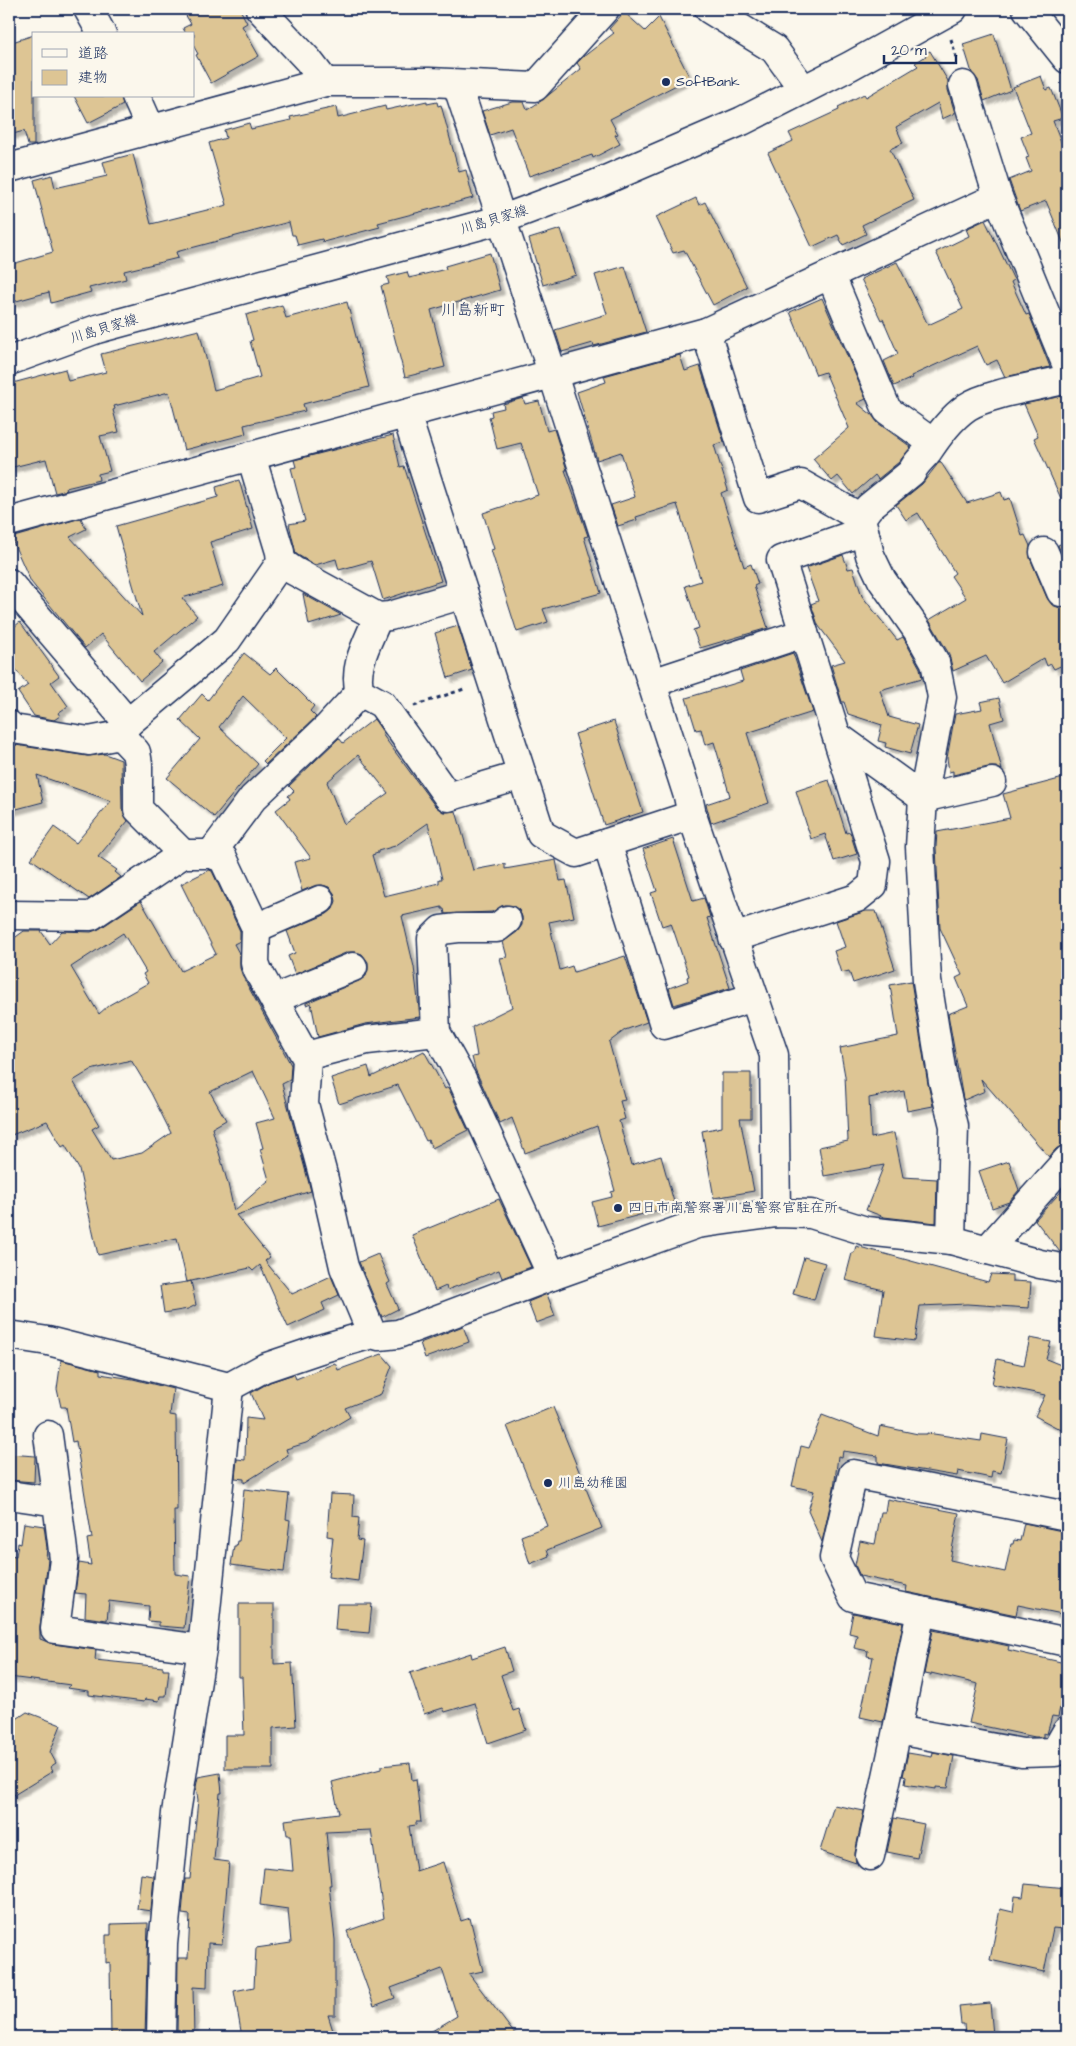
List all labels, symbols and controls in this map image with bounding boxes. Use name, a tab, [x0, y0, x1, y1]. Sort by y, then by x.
legend	[32, 32, 195, 98]
scale bar	[884, 32, 956, 64]
text: 20 m	[891, 40, 927, 61]
text: 道路	[78, 43, 108, 64]
text: 建物	[78, 67, 108, 88]
place label: SoftBank	[676, 72, 740, 92]
marker: SoftBank	[660, 76, 672, 88]
street label: 川島貝家線	[458, 200, 530, 240]
district label: 川島新町	[441, 299, 505, 321]
street label: 川島貝家線	[68, 309, 140, 349]
place label: 四日市南警察署川島警察官駐在所	[628, 1198, 838, 1218]
marker: 四日市南警察署川島警察官駐在所	[612, 1202, 624, 1214]
place label: 川島幼稚園	[558, 1473, 628, 1493]
marker: 川島幼稚園	[542, 1477, 554, 1489]

